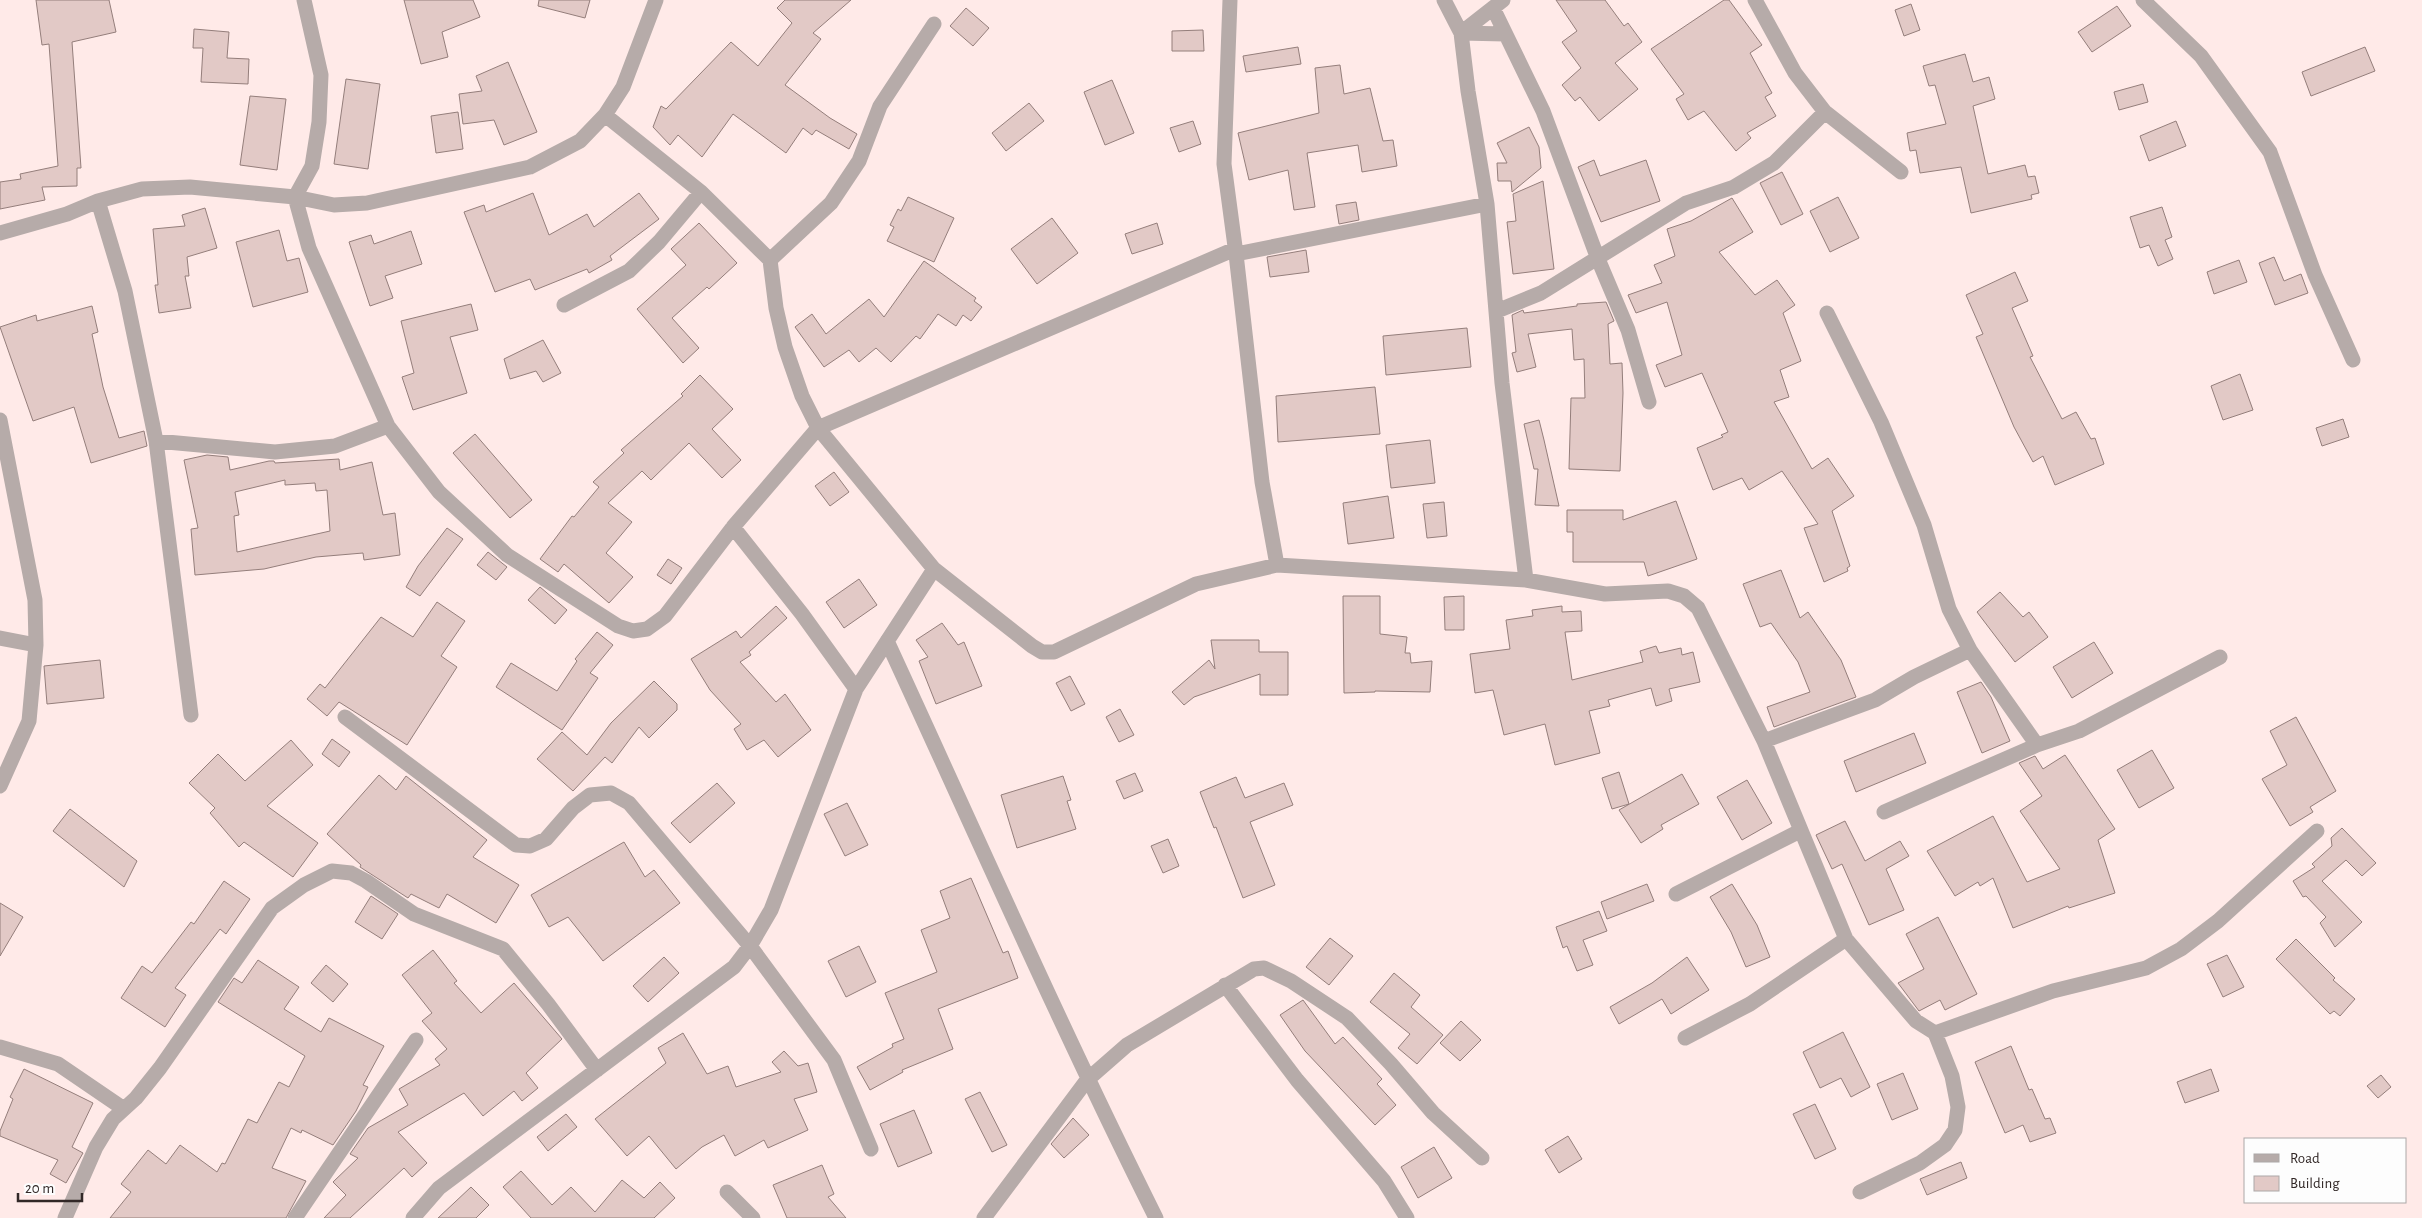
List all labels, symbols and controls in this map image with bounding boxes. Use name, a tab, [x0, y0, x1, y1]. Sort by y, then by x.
legend	[2244, 1138, 2407, 1203]
text: Road	[2290, 1151, 2320, 1166]
scale bar	[18, 1170, 81, 1202]
text: Building	[2290, 1176, 2340, 1191]
text: 20 m	[25, 1181, 54, 1196]

